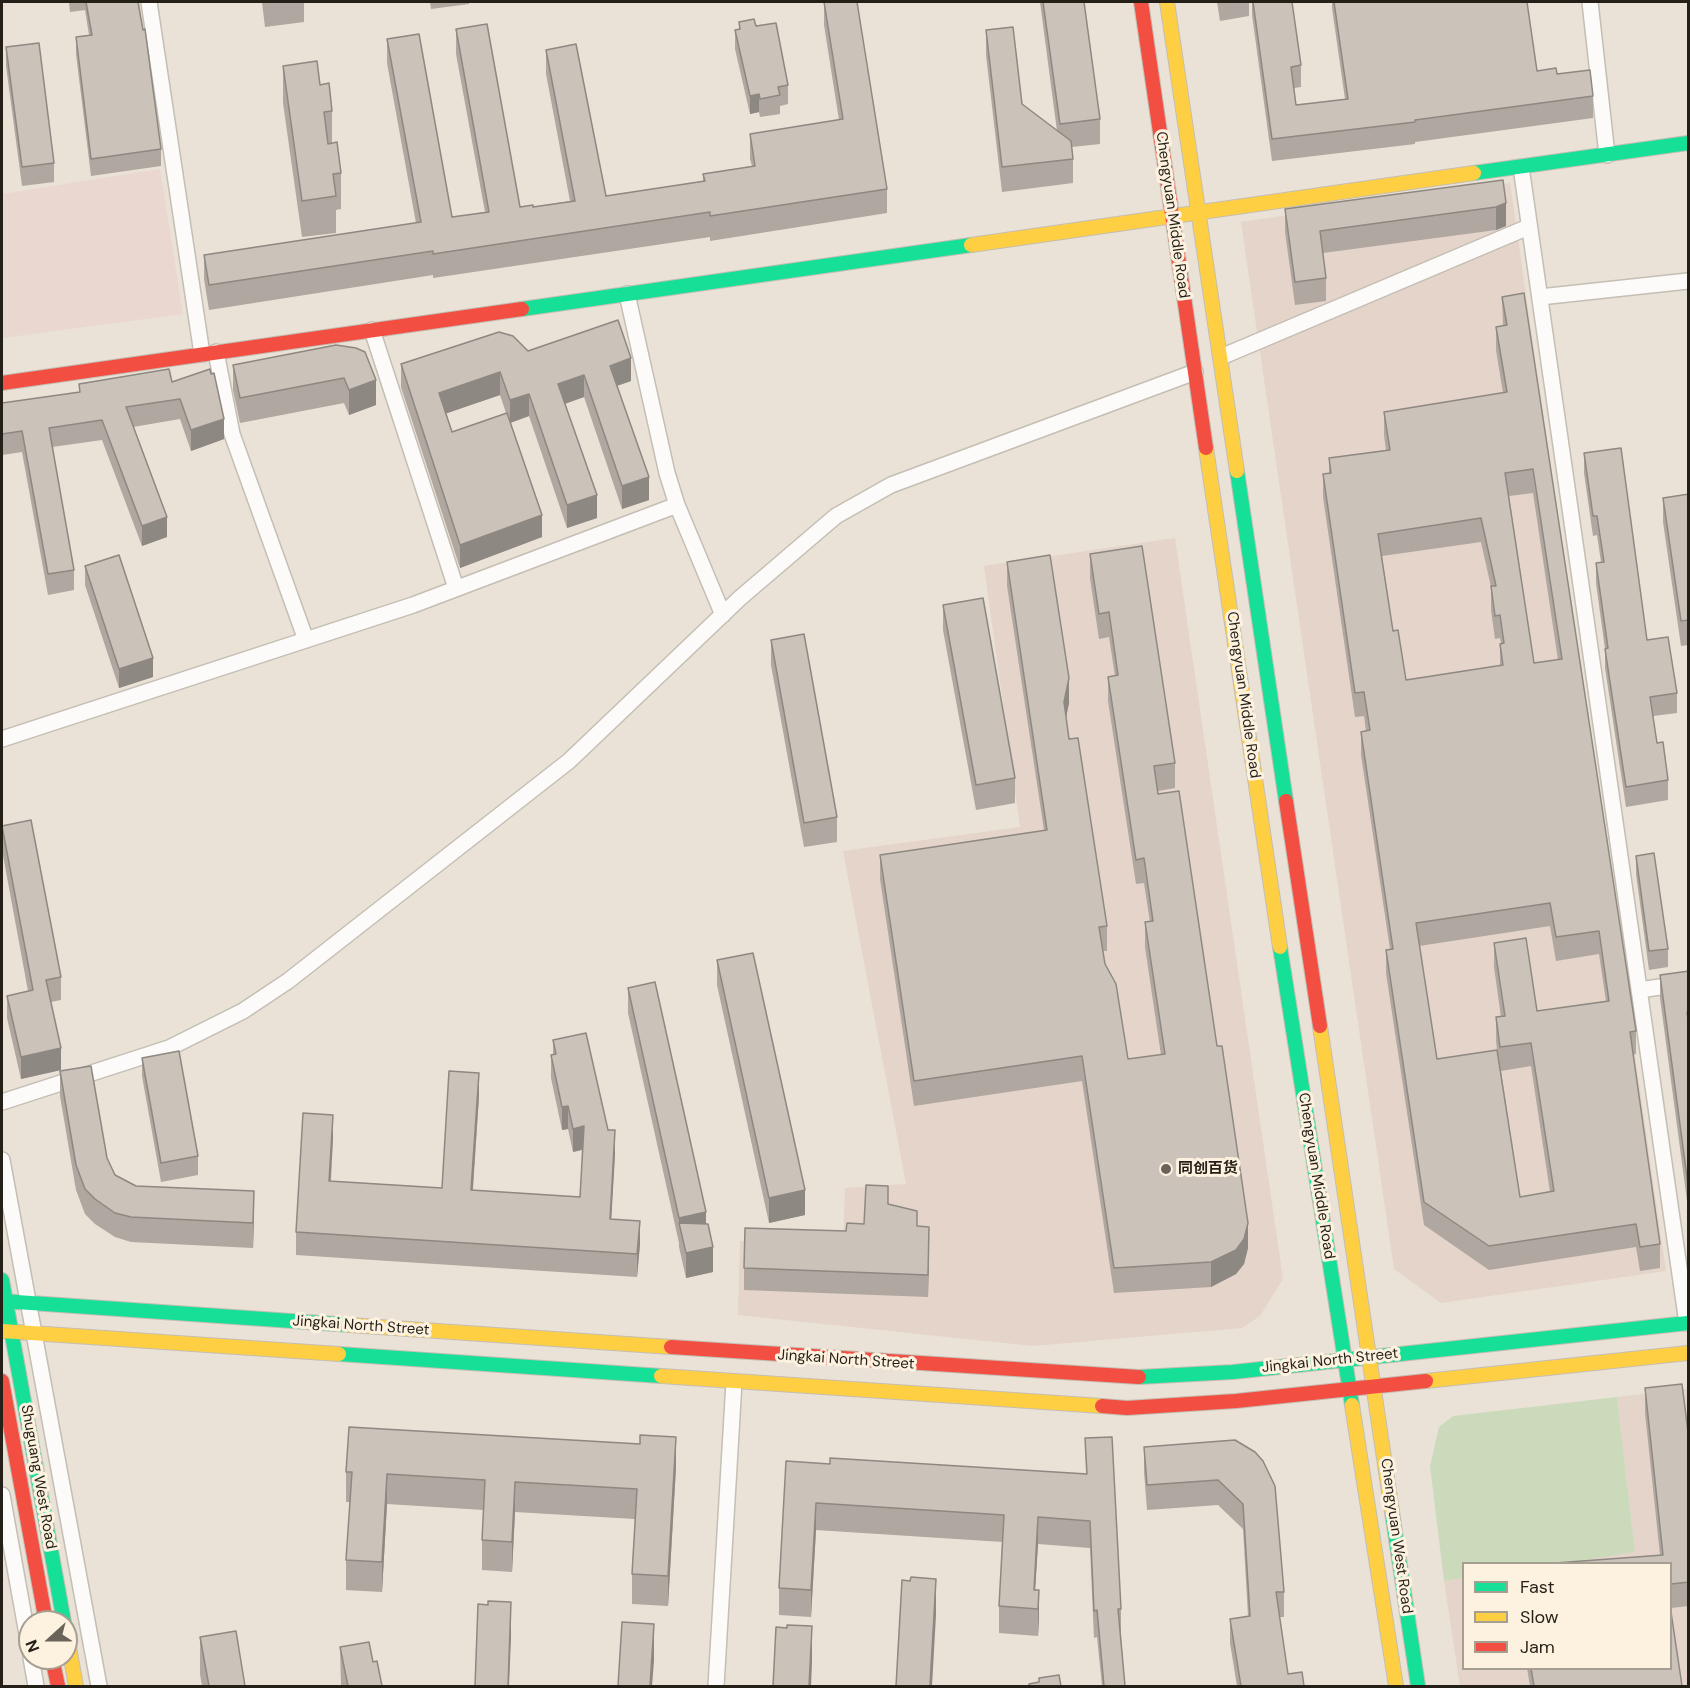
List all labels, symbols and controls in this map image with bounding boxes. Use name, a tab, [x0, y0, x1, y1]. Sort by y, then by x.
street label: Chengyuan Middle Road	[1151, 130, 1193, 300]
street label: Chengyuan Middle Road	[1222, 610, 1264, 780]
street label: Chengyuan Middle Road	[1294, 1091, 1338, 1261]
place label: 同创百货	[1178, 1160, 1238, 1178]
marker: 同创百货	[1159, 1162, 1173, 1176]
street label: Jingkai North Street	[292, 1312, 430, 1340]
street label: Jingkai North Street	[1261, 1345, 1399, 1377]
street label: Jingkai North Street	[777, 1346, 915, 1374]
street label: Shuguang West Road	[16, 1403, 60, 1551]
street label: Chengyuan West Road	[1376, 1457, 1416, 1615]
legend	[1462, 1562, 1672, 1670]
text: Fast	[1520, 1575, 1555, 1599]
text: Slow	[1520, 1605, 1559, 1629]
north arrow	[18, 1610, 78, 1670]
text: Jam	[1520, 1635, 1555, 1659]
text: N	[21, 1637, 44, 1655]

